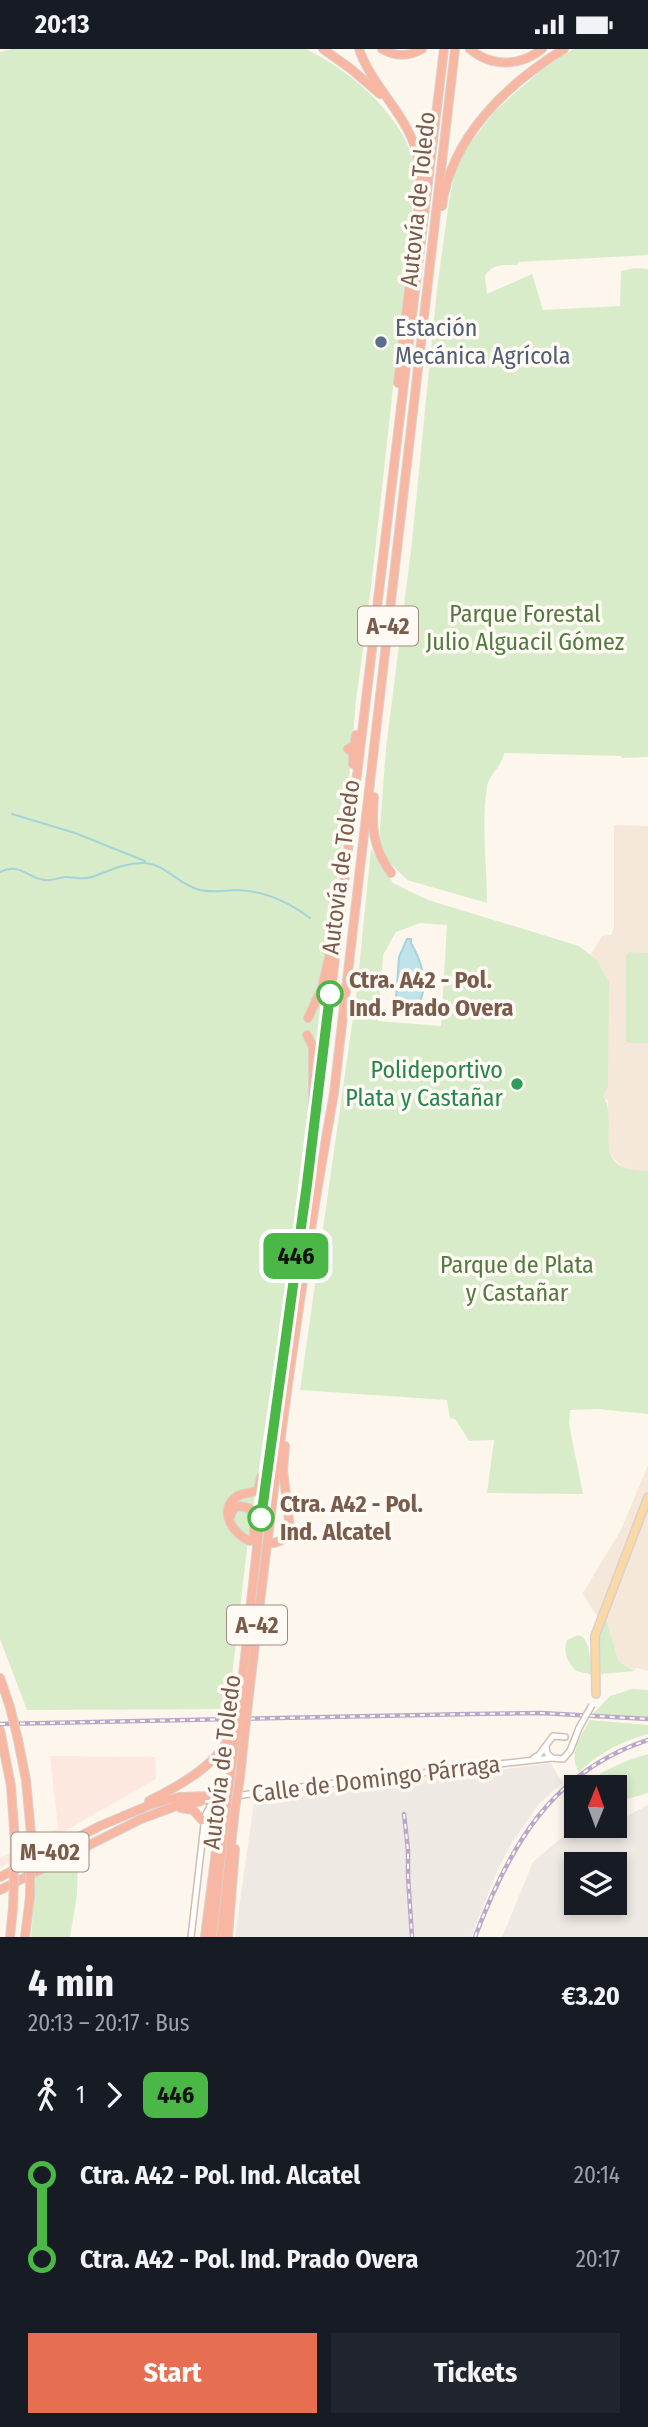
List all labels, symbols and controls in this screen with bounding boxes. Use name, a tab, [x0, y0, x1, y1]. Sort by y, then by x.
text: 20:13	[35, 9, 90, 40]
street label: Autovía de Toledo	[395, 110, 441, 288]
place label: Estación Mecánica Agrícola	[395, 314, 571, 370]
marker: Estación Mecánica Agrícola	[373, 334, 389, 350]
park label: Parque Forestal Julio Alguacil Gómez	[426, 600, 624, 656]
road number: A-42	[358, 607, 418, 645]
street label: Autovía de Toledo	[316, 778, 366, 956]
place label: Ctra. A42 - Pol. Ind. Prado Overa	[349, 966, 514, 1022]
marker: Ctra. A42 - Pol. Ind. Prado Overa	[317, 981, 343, 1007]
place label: Polideportivo Plata y Castañar	[345, 1056, 504, 1112]
marker: Polideportivo Plata y Castañar	[509, 1076, 525, 1092]
line badge: 446	[256, 1233, 336, 1279]
text: 446	[277, 1242, 315, 1270]
park label: Parque de Plata y Castañar	[440, 1251, 594, 1307]
place label: Ctra. A42 - Pol. Ind. Alcatel	[280, 1490, 423, 1546]
marker: Ctra. A42 - Pol. Ind. Alcatel	[248, 1505, 274, 1531]
road number: A-42	[227, 1605, 287, 1645]
street label: Autovía de Toledo	[197, 1673, 247, 1851]
street label: Calle de Domingo Párraga	[250, 1750, 502, 1808]
north arrow	[564, 1775, 626, 1837]
map controls	[564, 1775, 627, 1915]
road number: M-402	[12, 1833, 88, 1871]
button: layers	[564, 1852, 627, 1915]
text: 4 min	[28, 1960, 114, 2006]
text: €3.20	[562, 1981, 620, 2012]
text: 20:13 – 20:17 · Bus	[28, 2009, 190, 2037]
icon: walk	[28, 2076, 66, 2114]
icon: forward	[95, 2076, 133, 2114]
text: 1	[76, 2081, 85, 2109]
text: 446	[157, 2081, 194, 2109]
text: Ctra. A42 - Pol. Ind. Alcatel	[80, 2160, 360, 2191]
text: 20:14	[574, 2161, 620, 2189]
text: Ctra. A42 - Pol. Ind. Prado Overa	[80, 2244, 418, 2275]
text: 20:17	[576, 2245, 620, 2273]
button: Start	[28, 2333, 317, 2413]
button: Tickets	[331, 2333, 620, 2413]

